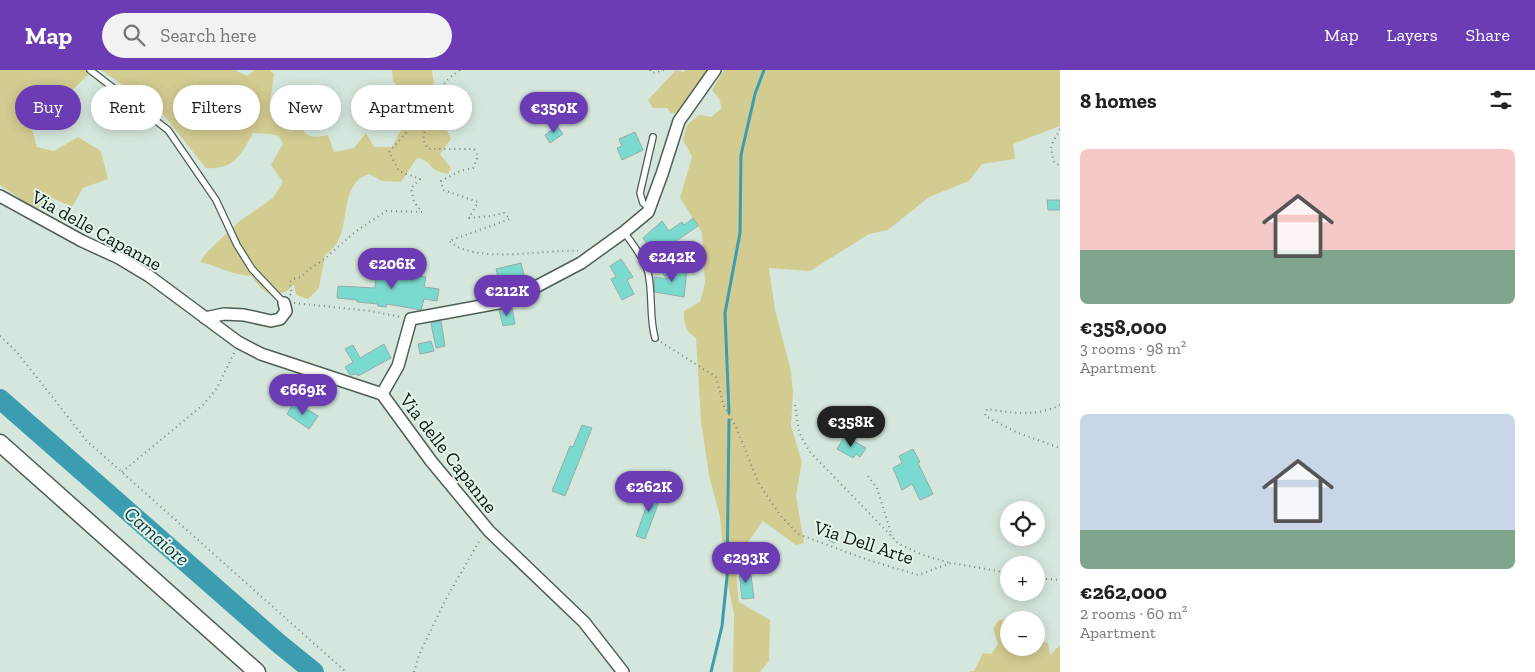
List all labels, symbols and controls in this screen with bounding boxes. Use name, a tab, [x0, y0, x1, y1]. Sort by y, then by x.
search box	[102, 13, 452, 58]
text: Map	[25, 21, 72, 50]
icon: search	[120, 21, 148, 49]
text: Search here	[160, 24, 257, 47]
text: Map	[1324, 24, 1359, 46]
text: Layers	[1387, 24, 1438, 46]
text: Share	[1466, 24, 1510, 46]
chip: Buy	[15, 85, 81, 130]
chip: Rent	[91, 85, 163, 130]
chip: Filters	[173, 85, 260, 130]
chip: New	[270, 85, 341, 130]
chip: Apartment	[351, 85, 472, 130]
icon: filters	[1487, 86, 1515, 114]
text: 8 homes	[1080, 88, 1157, 113]
pin: €350K	[519, 92, 589, 134]
text: €350K	[531, 98, 577, 117]
icon: home	[1253, 181, 1343, 271]
street label: Via delle Capanne	[27, 185, 166, 276]
pin: €242K	[637, 240, 707, 283]
text: €242K	[649, 247, 695, 266]
pin: €206K	[357, 248, 427, 290]
text: €206K	[369, 254, 415, 273]
pin: €212K	[472, 274, 542, 317]
text: €212K	[485, 281, 529, 300]
text: €358,000	[1080, 314, 1167, 339]
text: 3 rooms · 98 m²	[1080, 339, 1186, 358]
text: Apartment	[1080, 358, 1156, 377]
pin: €669K	[268, 374, 338, 416]
text: €669K	[280, 380, 326, 399]
street label: Via delle Capanne	[394, 388, 502, 518]
pin: €358K	[816, 406, 886, 448]
text: €358K	[828, 412, 874, 431]
icon: home	[1253, 446, 1343, 536]
pin: €262K	[614, 470, 684, 513]
text: €262K	[626, 477, 672, 496]
water label: Camaiore	[119, 501, 195, 571]
map controls	[1000, 501, 1045, 656]
button: locate	[1000, 501, 1045, 546]
street label: Via Dell Arte	[810, 515, 917, 569]
pin: €293K	[711, 542, 781, 584]
text: €293K	[723, 548, 769, 567]
button: +	[1000, 556, 1045, 601]
text: €262,000	[1080, 579, 1167, 604]
text: 2 rooms · 60 m²	[1080, 604, 1187, 623]
button: −	[1000, 611, 1045, 656]
text: Apartment	[1080, 623, 1156, 642]

